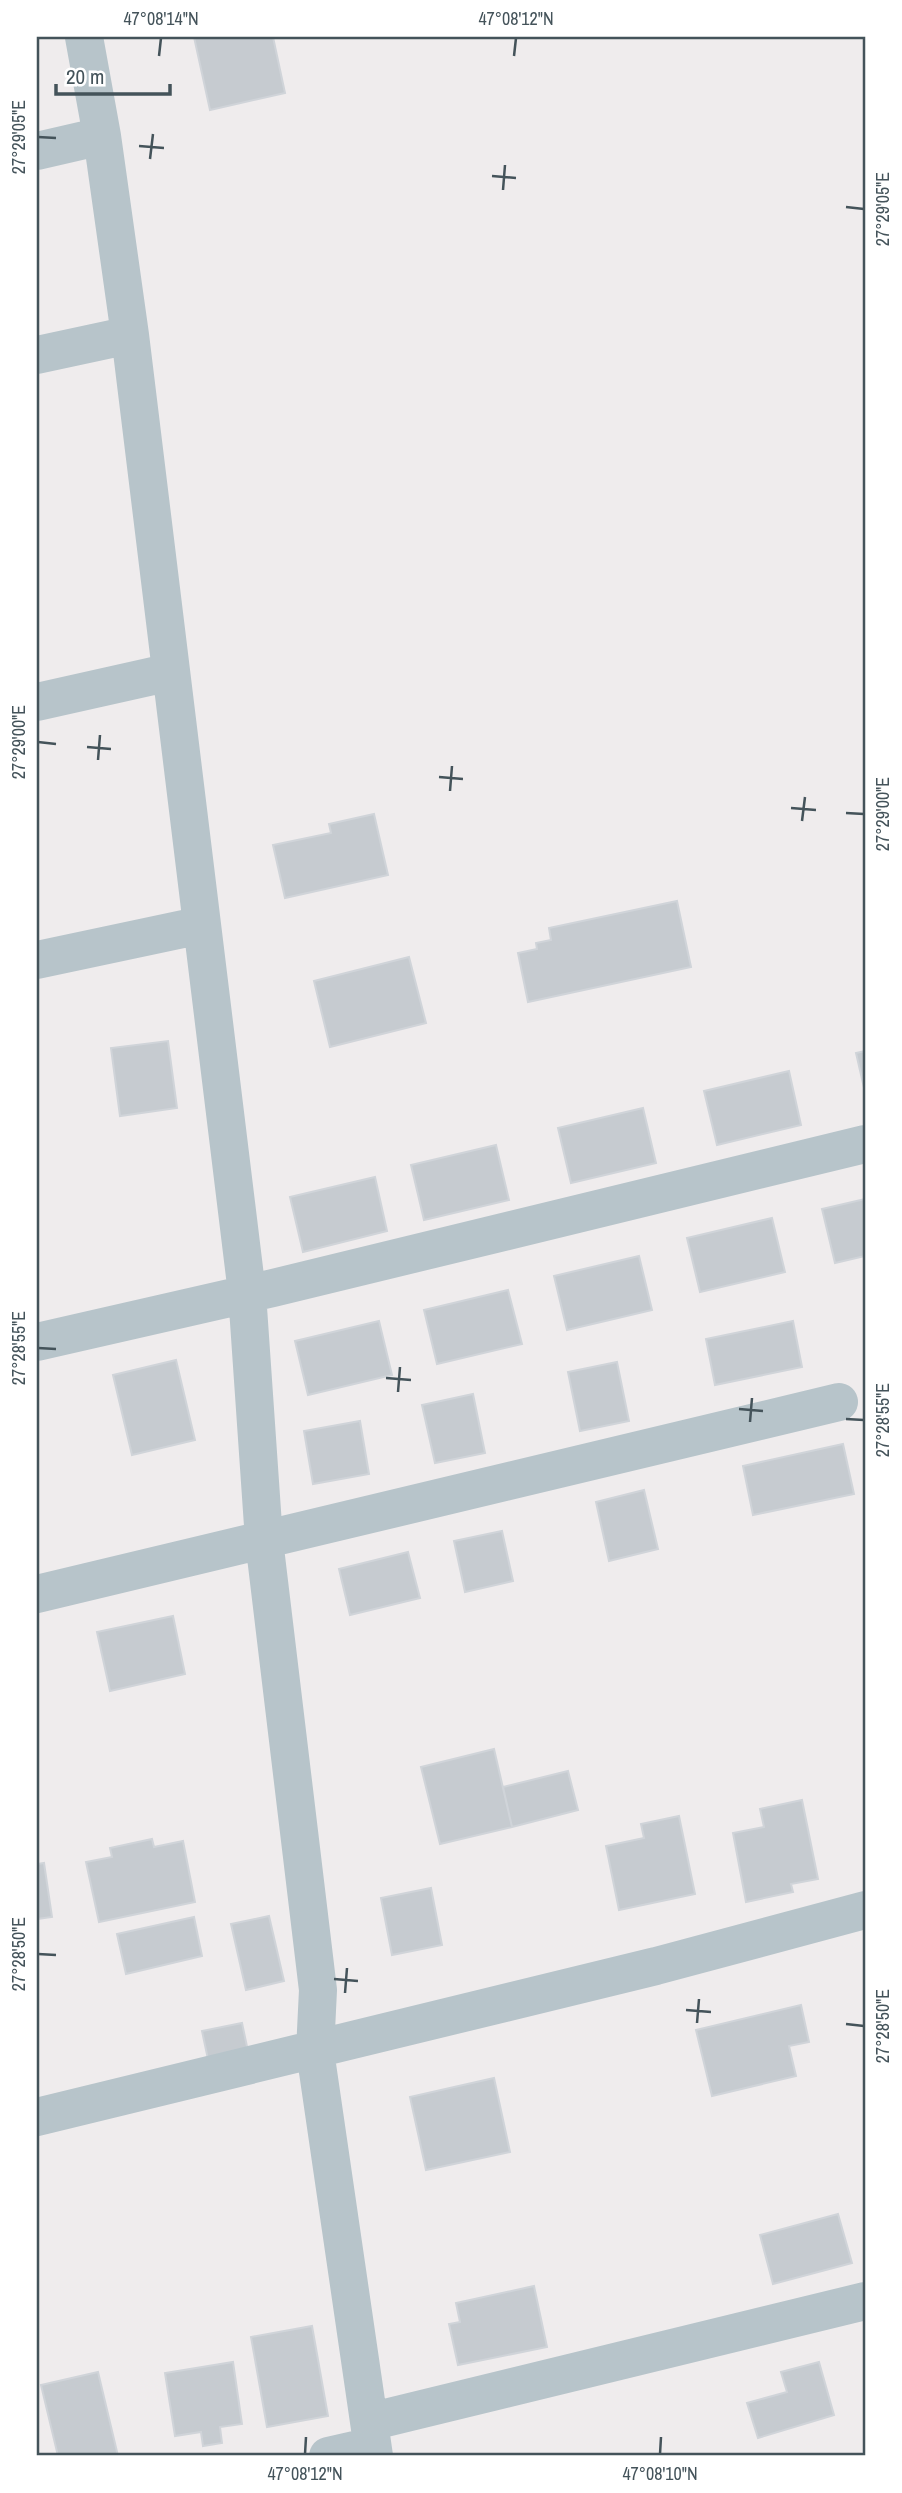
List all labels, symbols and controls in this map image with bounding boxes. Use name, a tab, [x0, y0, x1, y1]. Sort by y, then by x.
text: 47°08'14"N	[123, 6, 199, 31]
text: 47°08'12"N	[478, 6, 554, 31]
scale bar	[56, 52, 170, 96]
text: 20 m	[66, 62, 104, 91]
text: 27°29'05"E	[6, 100, 31, 174]
text: 27°29'05"E	[870, 172, 895, 246]
text: 27°29'00"E	[6, 705, 31, 779]
text: 27°29'00"E	[870, 777, 895, 851]
text: 27°28'55"E	[6, 1311, 31, 1385]
text: 27°28'55"E	[870, 1383, 895, 1457]
text: 27°28'50"E	[6, 1917, 31, 1991]
text: 27°28'50"E	[870, 1989, 895, 2063]
text: 47°08'12"N	[267, 2461, 343, 2486]
text: 47°08'10"N	[622, 2461, 698, 2486]

